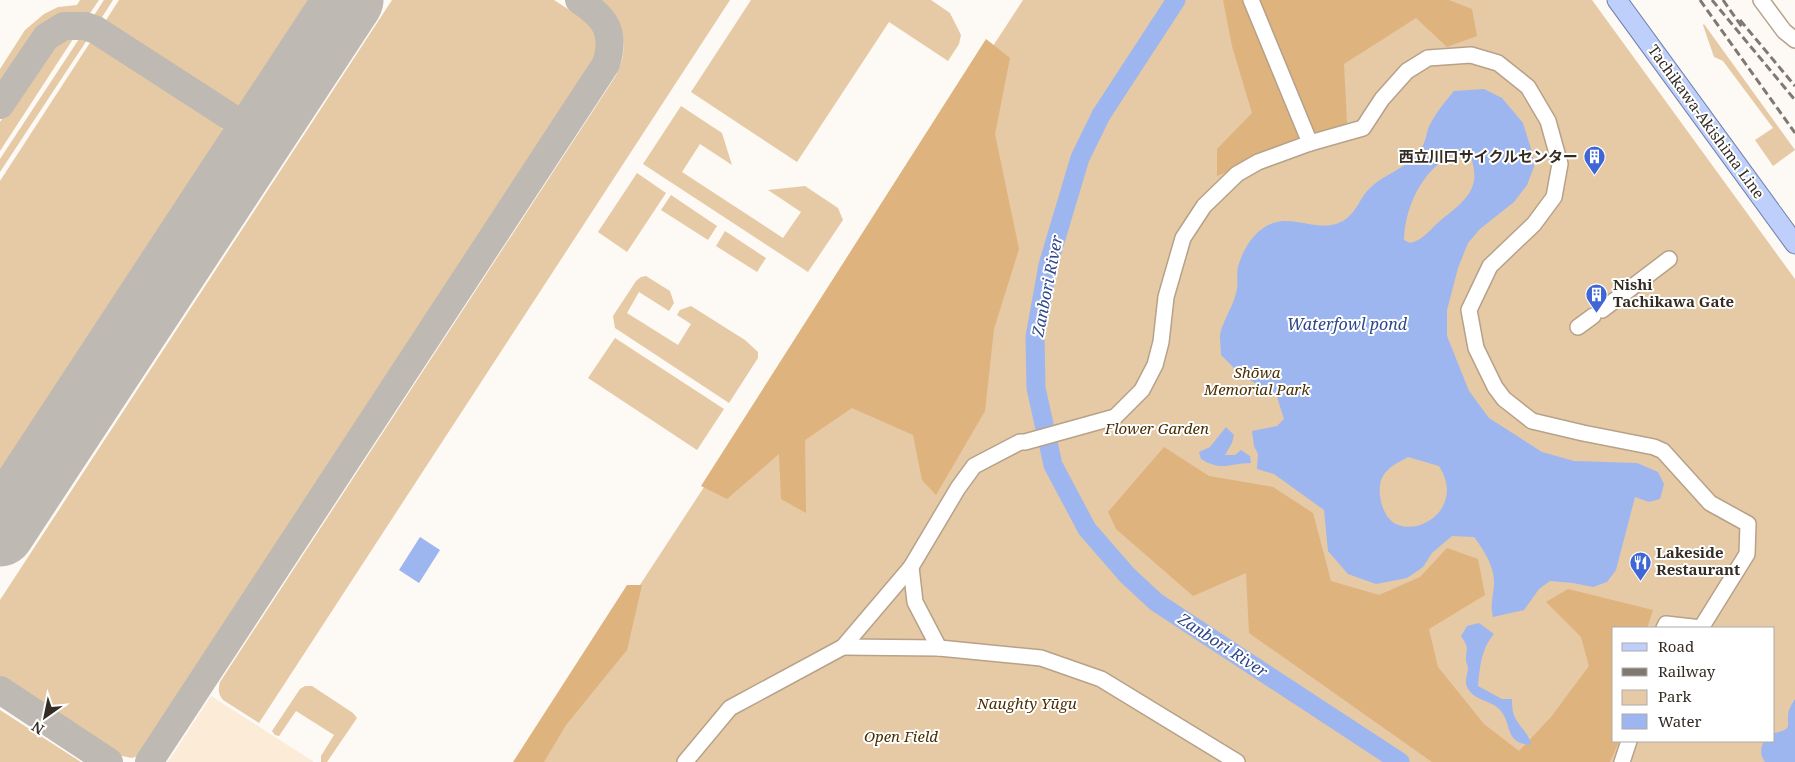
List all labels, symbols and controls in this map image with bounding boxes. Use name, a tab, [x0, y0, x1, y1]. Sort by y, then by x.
street label: Tachikawa-Akishima Line	[1644, 40, 1769, 202]
building icon: 西立川口サイクルセンター	[1582, 145, 1606, 176]
place label: 西立川口サイクルセンター	[1399, 146, 1578, 166]
water label: Zanbori River	[1026, 233, 1068, 339]
place label: Nishi Tachikawa Gate	[1613, 274, 1734, 311]
building icon: Nishi Tachikawa Gate	[1585, 282, 1609, 313]
water label: Waterfowl pond	[1287, 313, 1408, 335]
park label: Shōwa Memorial Park	[1203, 362, 1310, 399]
park label: Flower Garden	[1104, 418, 1209, 438]
place label: Lakeside Restaurant	[1656, 542, 1740, 579]
restaurant icon: Lakeside Restaurant	[1628, 550, 1652, 581]
water label: Zanbori River	[1173, 607, 1272, 682]
legend	[1612, 627, 1775, 742]
text: Road	[1658, 636, 1694, 656]
text: Railway	[1658, 661, 1716, 681]
text: Park	[1658, 686, 1692, 706]
north arrow	[20, 692, 70, 742]
park label: Naughty Yūgu	[976, 693, 1077, 713]
text: Water	[1658, 711, 1701, 731]
text: N	[28, 717, 47, 739]
park label: Open Field	[864, 726, 938, 746]

